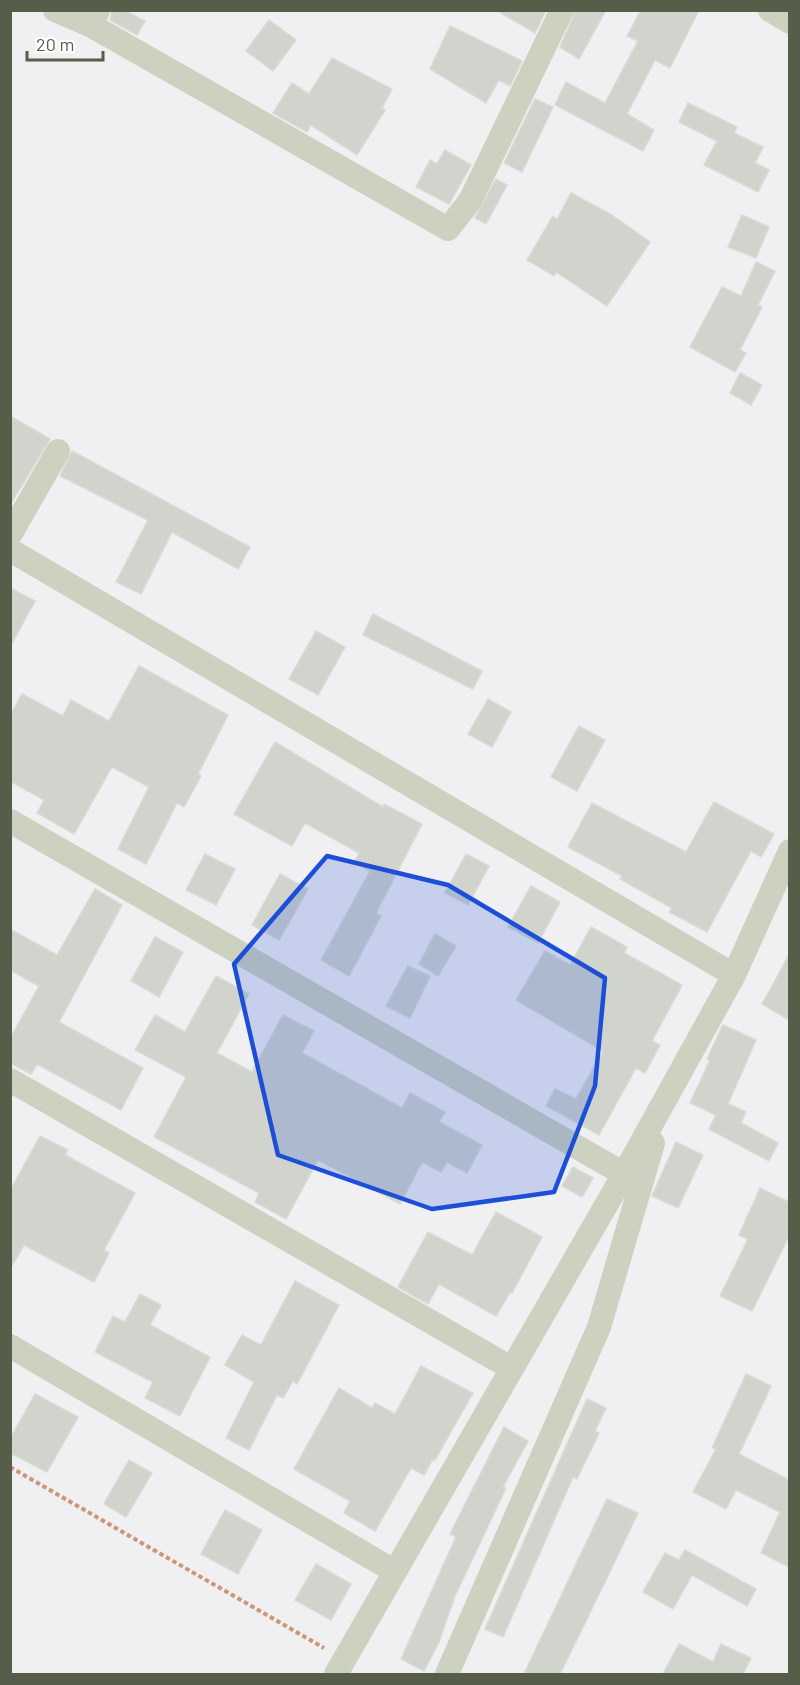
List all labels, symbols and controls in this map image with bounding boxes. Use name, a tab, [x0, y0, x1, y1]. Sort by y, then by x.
scale bar	[27, 24, 104, 62]
text: 20 m	[36, 33, 74, 55]

